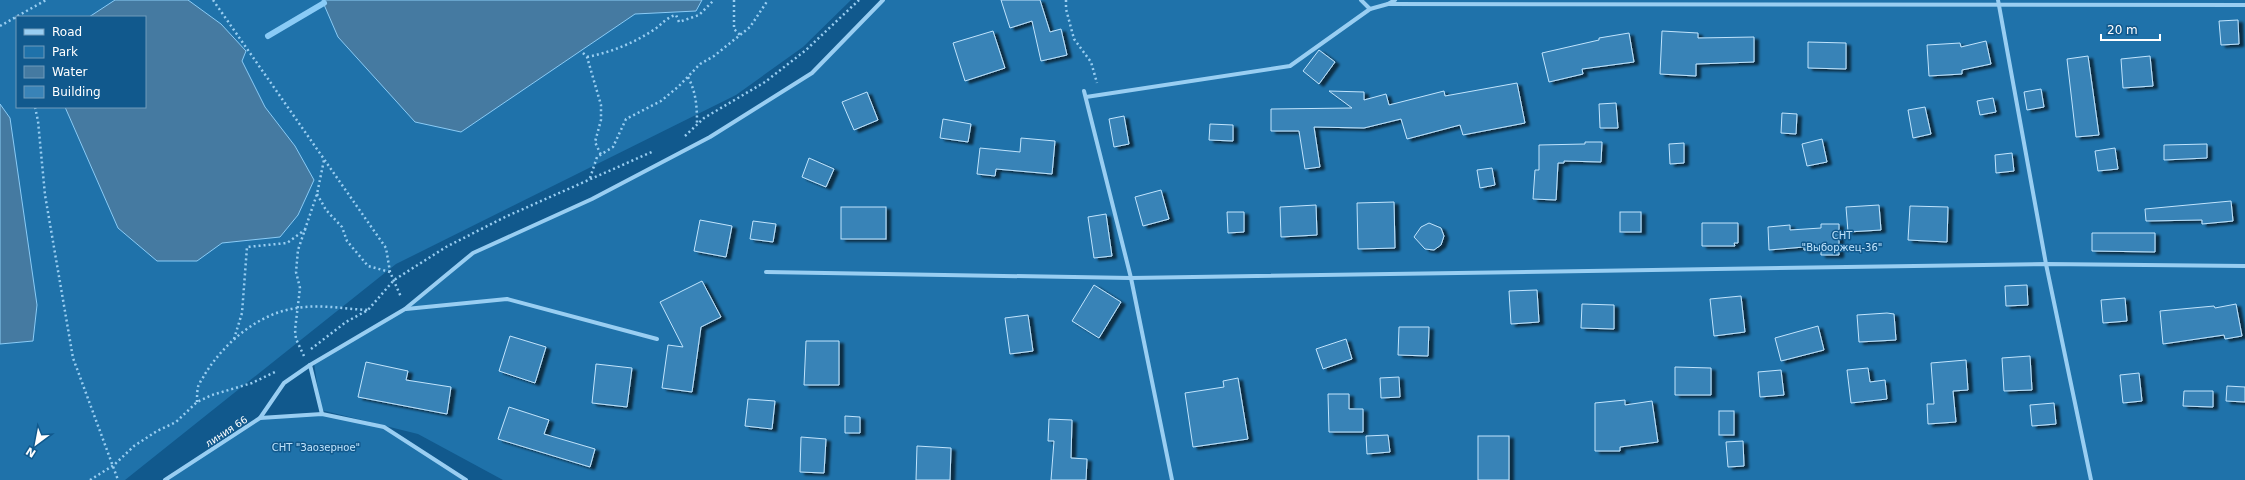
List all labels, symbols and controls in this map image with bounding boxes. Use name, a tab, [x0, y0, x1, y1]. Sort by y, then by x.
legend	[16, 16, 146, 108]
scale bar	[2101, 16, 2160, 42]
text: 20 m	[2107, 23, 2138, 37]
text: Road	[52, 25, 82, 39]
text: Park	[52, 45, 78, 59]
text: Water	[52, 65, 88, 79]
text: Building	[52, 85, 101, 99]
park label: СНТ "Выборжец-36"	[1802, 230, 1882, 253]
street label: линия 66	[203, 414, 249, 449]
north arrow	[16, 424, 56, 464]
park label: СНТ "Заозерное"	[272, 442, 360, 453]
text: N	[24, 444, 38, 460]

